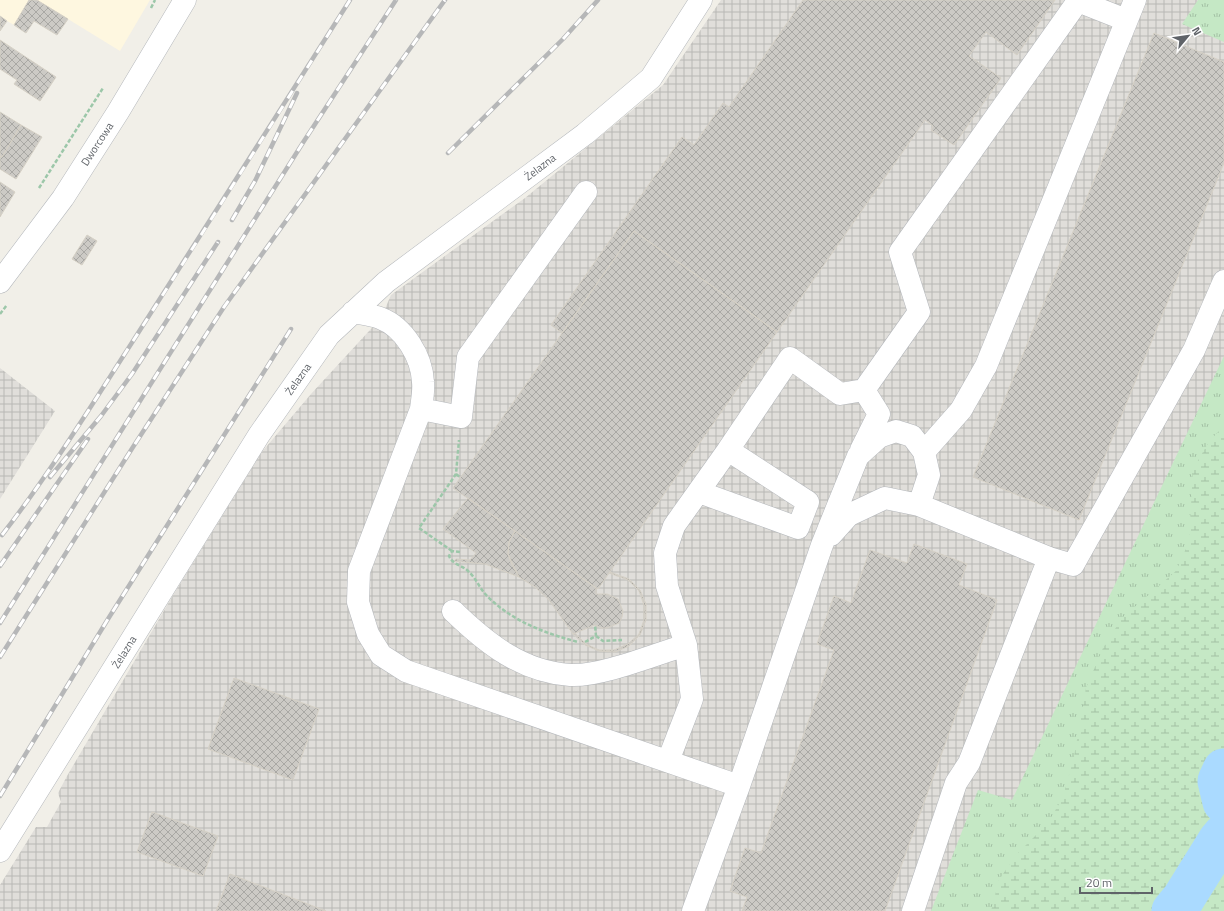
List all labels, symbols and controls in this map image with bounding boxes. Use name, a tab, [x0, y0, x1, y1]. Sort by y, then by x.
north arrow	[1168, 16, 1208, 56]
text: N	[1188, 24, 1206, 38]
street label: Dworcowa	[77, 119, 117, 169]
street label: Żelazna	[521, 150, 560, 184]
street label: Żelazna	[281, 359, 315, 398]
street label: Żelazna	[108, 632, 141, 671]
scale bar	[1080, 869, 1152, 895]
text: 20 m	[1086, 873, 1112, 892]

